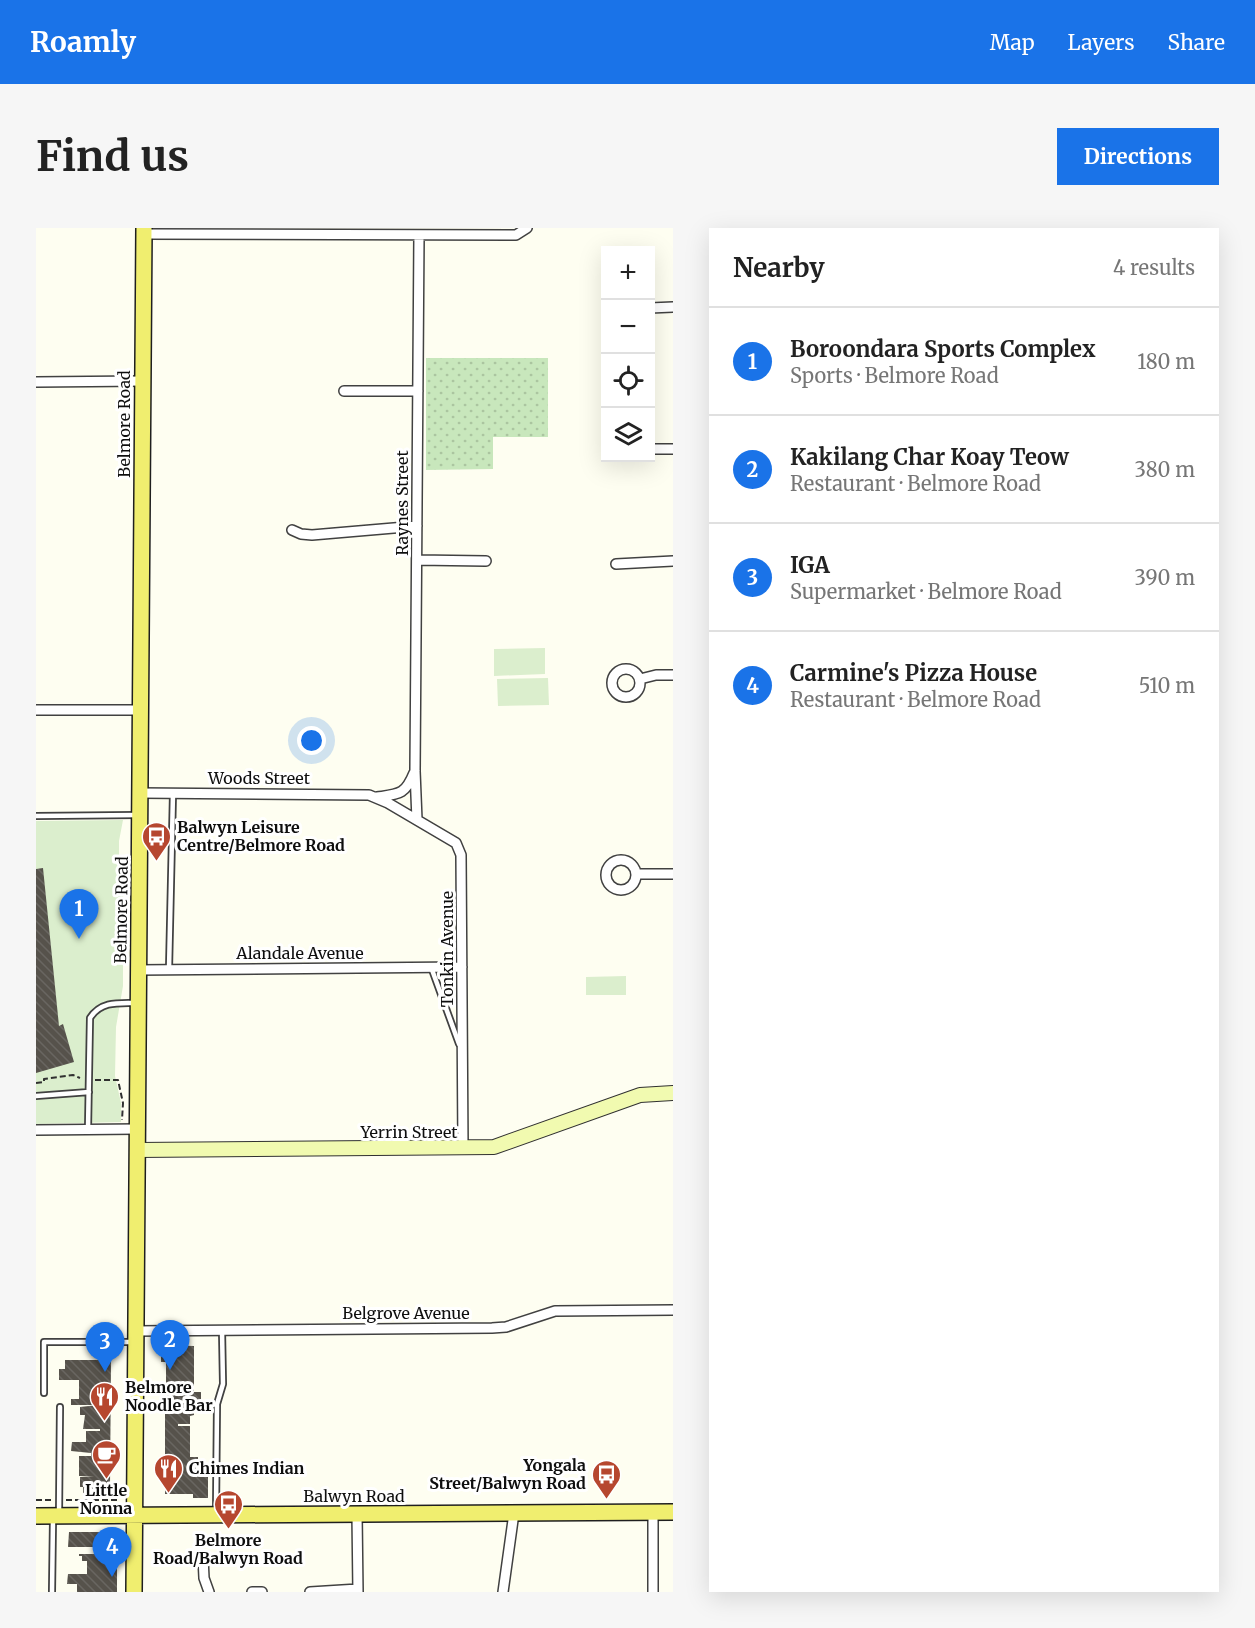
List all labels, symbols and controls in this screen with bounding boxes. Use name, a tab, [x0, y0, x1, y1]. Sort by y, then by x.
text: Roamly	[30, 24, 136, 60]
text: Map	[990, 29, 1035, 56]
text: Layers	[1068, 29, 1135, 56]
text: Share	[1168, 29, 1225, 56]
button: Directions	[1057, 128, 1219, 185]
text: Find us	[36, 130, 189, 182]
map controls	[601, 246, 655, 462]
button: +	[601, 246, 655, 300]
text: Nearby	[733, 251, 825, 284]
text: 4 results	[1113, 255, 1195, 280]
button: −	[601, 300, 655, 354]
text: Boroondara Sports Complex	[790, 335, 1096, 363]
text: 1	[748, 349, 757, 374]
text: 180 m	[1137, 349, 1195, 374]
button: locate	[601, 354, 655, 408]
text: Sports · Belmore Road	[790, 363, 999, 388]
street label: Belmore Road	[114, 370, 134, 478]
button: layers	[601, 408, 655, 462]
text: Kakilang Char Koay Teow	[790, 443, 1069, 471]
street label: Raynes Street	[392, 450, 412, 556]
text: 2	[747, 457, 758, 482]
text: 380 m	[1134, 457, 1195, 482]
text: Restaurant · Belmore Road	[790, 471, 1041, 496]
text: IGA	[790, 551, 830, 579]
text: 3	[747, 565, 758, 590]
text: 390 m	[1135, 565, 1195, 590]
text: Supermarket · Belmore Road	[790, 579, 1062, 604]
text: Carmine's Pizza House	[790, 659, 1037, 687]
text: 4	[746, 673, 759, 698]
text: 510 m	[1139, 673, 1195, 698]
text: Restaurant · Belmore Road	[790, 687, 1041, 712]
your location	[297, 726, 326, 755]
street label: Woods Street	[207, 768, 311, 788]
place label: Balwyn Leisure Centre/Belmore Road	[177, 817, 345, 855]
bus stop icon: Balwyn Leisure Centre/Belmore Road	[140, 820, 172, 862]
street label: Belmore Road	[110, 856, 132, 964]
pin: 1	[60, 890, 99, 939]
street label: Tonkin Avenue	[437, 891, 457, 1007]
street label: Alandale Avenue	[235, 943, 364, 963]
street label: Yerrin Street	[359, 1122, 458, 1142]
street label: Belgrove Avenue	[342, 1303, 470, 1323]
pin: 2	[150, 1320, 190, 1370]
pin: 3	[86, 1322, 124, 1372]
place label: Belmore Noodle Bar	[125, 1377, 213, 1415]
restaurant icon: Belmore Noodle Bar	[88, 1380, 120, 1422]
cafe icon: Little Nonna	[90, 1438, 122, 1480]
restaurant icon: Chimes Indian	[152, 1452, 184, 1494]
place label: Yongala Street/Balwyn Road	[429, 1455, 586, 1493]
place label: Chimes Indian	[189, 1458, 305, 1478]
bus stop icon: Yongala Street/Balwyn Road	[591, 1458, 623, 1500]
place label: Little Nonna	[80, 1480, 132, 1518]
street label: Balwyn Road	[303, 1486, 405, 1506]
bus stop icon: Belmore Road/Balwyn Road	[212, 1488, 244, 1530]
pin: 4	[92, 1528, 132, 1577]
place label: Belmore Road/Balwyn Road	[153, 1530, 303, 1568]

